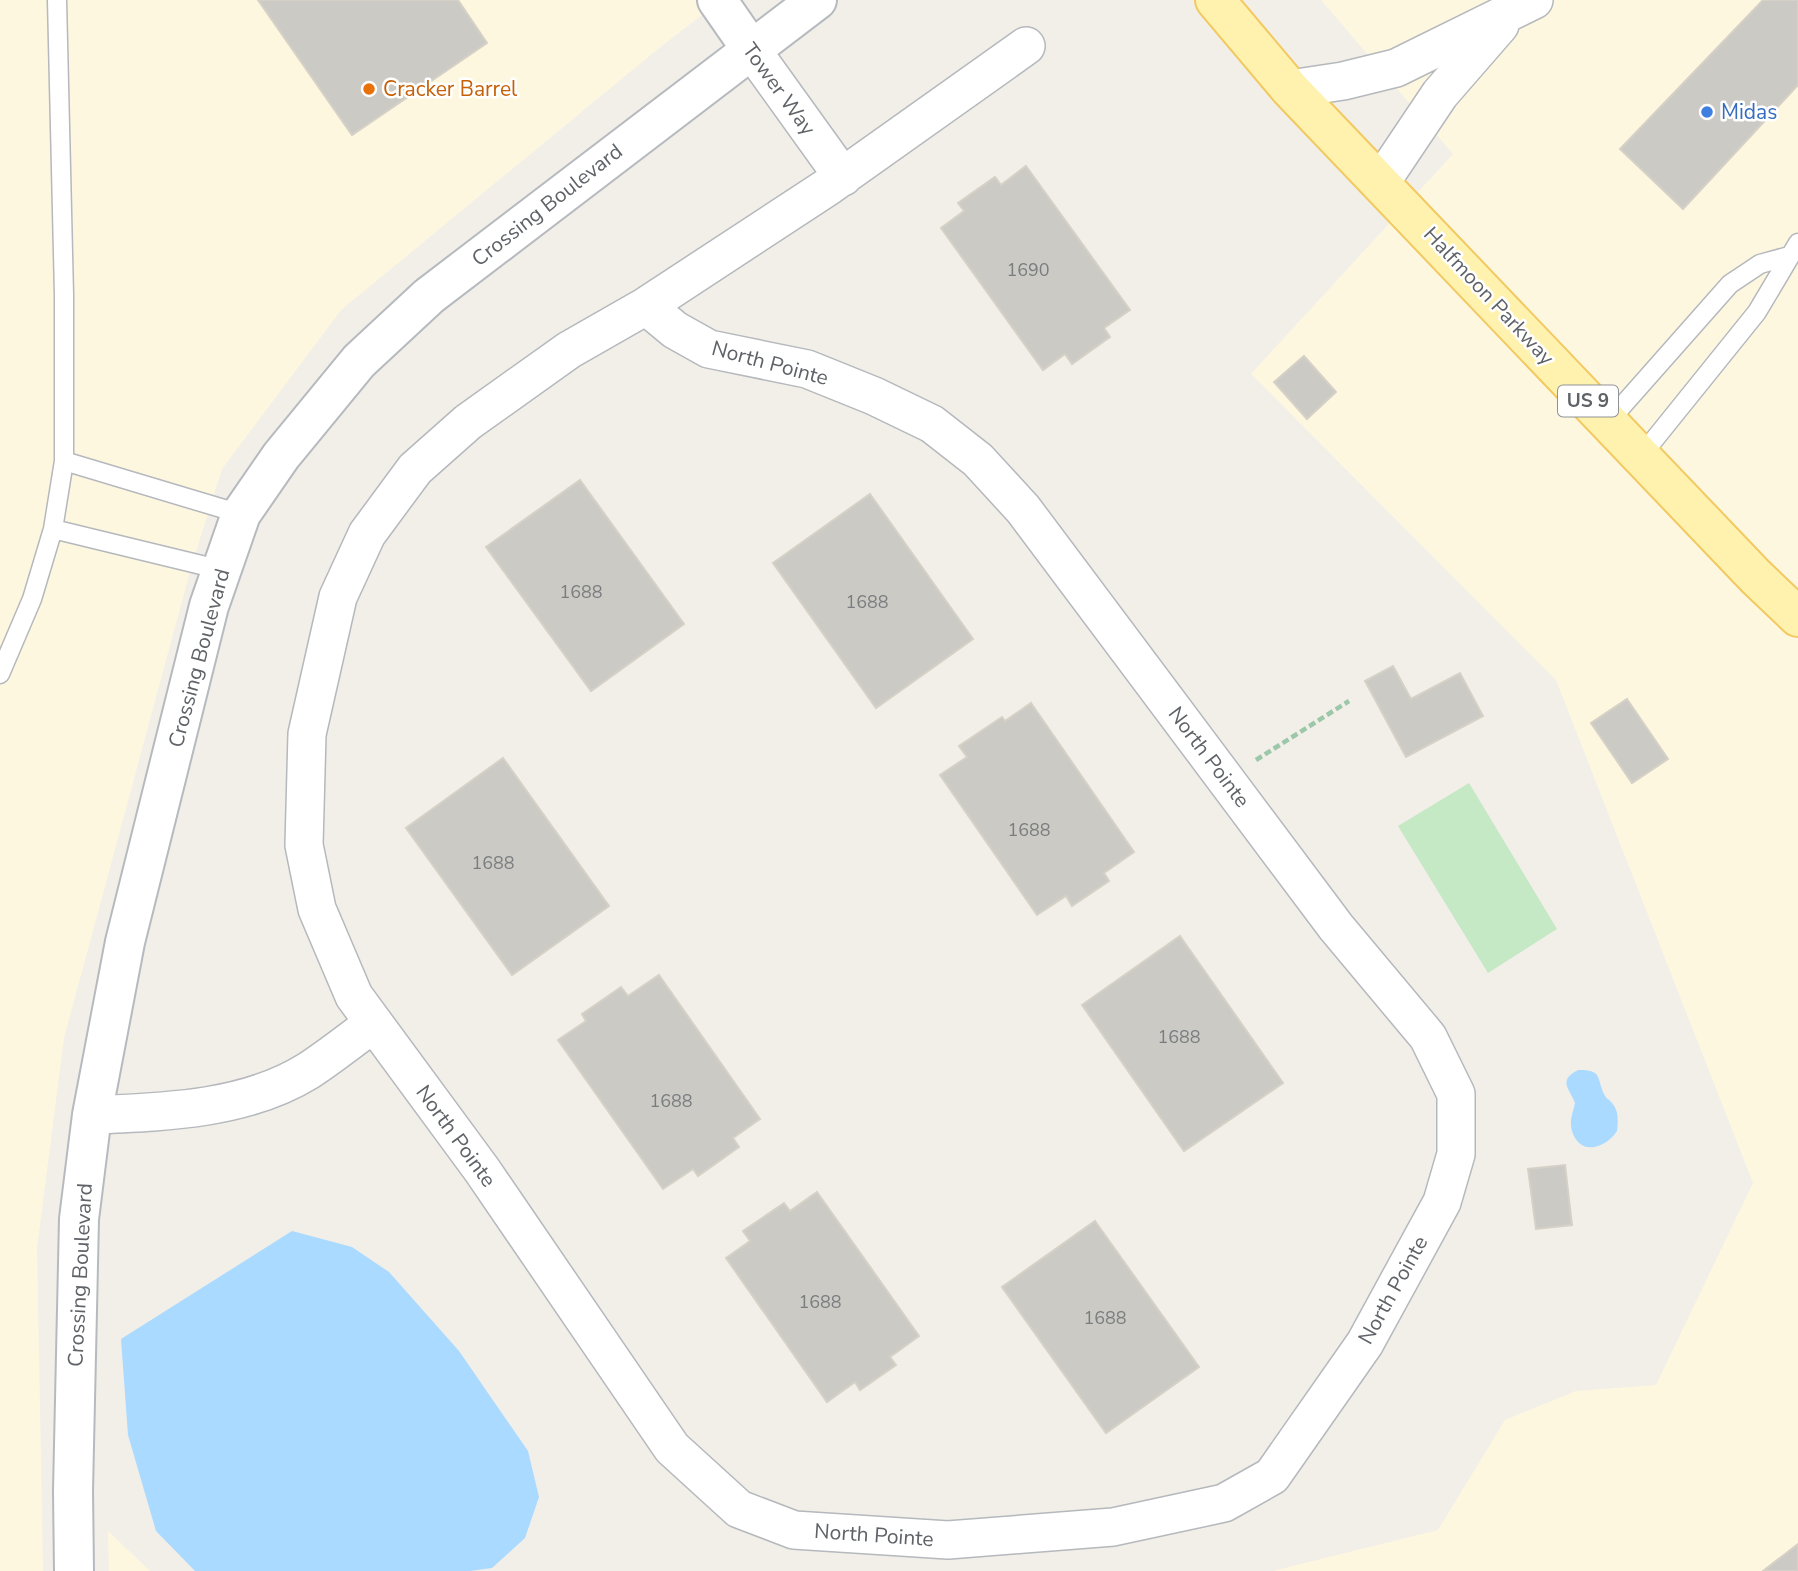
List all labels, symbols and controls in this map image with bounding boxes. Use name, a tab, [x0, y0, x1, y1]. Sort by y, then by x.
street label: Tower Way	[736, 37, 822, 141]
place label: Cracker Barrel	[383, 75, 518, 103]
marker: Cracker Barrel	[361, 81, 377, 97]
place label: Midas	[1721, 98, 1777, 126]
marker: Midas	[1699, 104, 1715, 120]
street label: Crossing Boulevard	[466, 137, 628, 273]
street label: Halfmoon Parkway	[1417, 221, 1561, 371]
house number: 1690	[1006, 258, 1050, 282]
street label: North Pointe	[709, 334, 831, 392]
road number: US 9	[1558, 386, 1618, 416]
street label: Crossing Boulevard	[162, 565, 236, 751]
house number: 1688	[559, 580, 603, 604]
house number: 1688	[845, 590, 889, 614]
street label: North Pointe	[1162, 701, 1256, 813]
house number: 1688	[1007, 818, 1051, 842]
house number: 1688	[471, 851, 515, 875]
house number: 1688	[1157, 1025, 1201, 1049]
street label: North Pointe	[409, 1079, 503, 1193]
house number: 1688	[649, 1089, 693, 1113]
street label: Crossing Boulevard	[61, 1182, 99, 1368]
street label: North Pointe	[1352, 1231, 1434, 1349]
house number: 1688	[798, 1290, 842, 1314]
house number: 1688	[1083, 1306, 1127, 1330]
street label: North Pointe	[813, 1517, 935, 1553]

